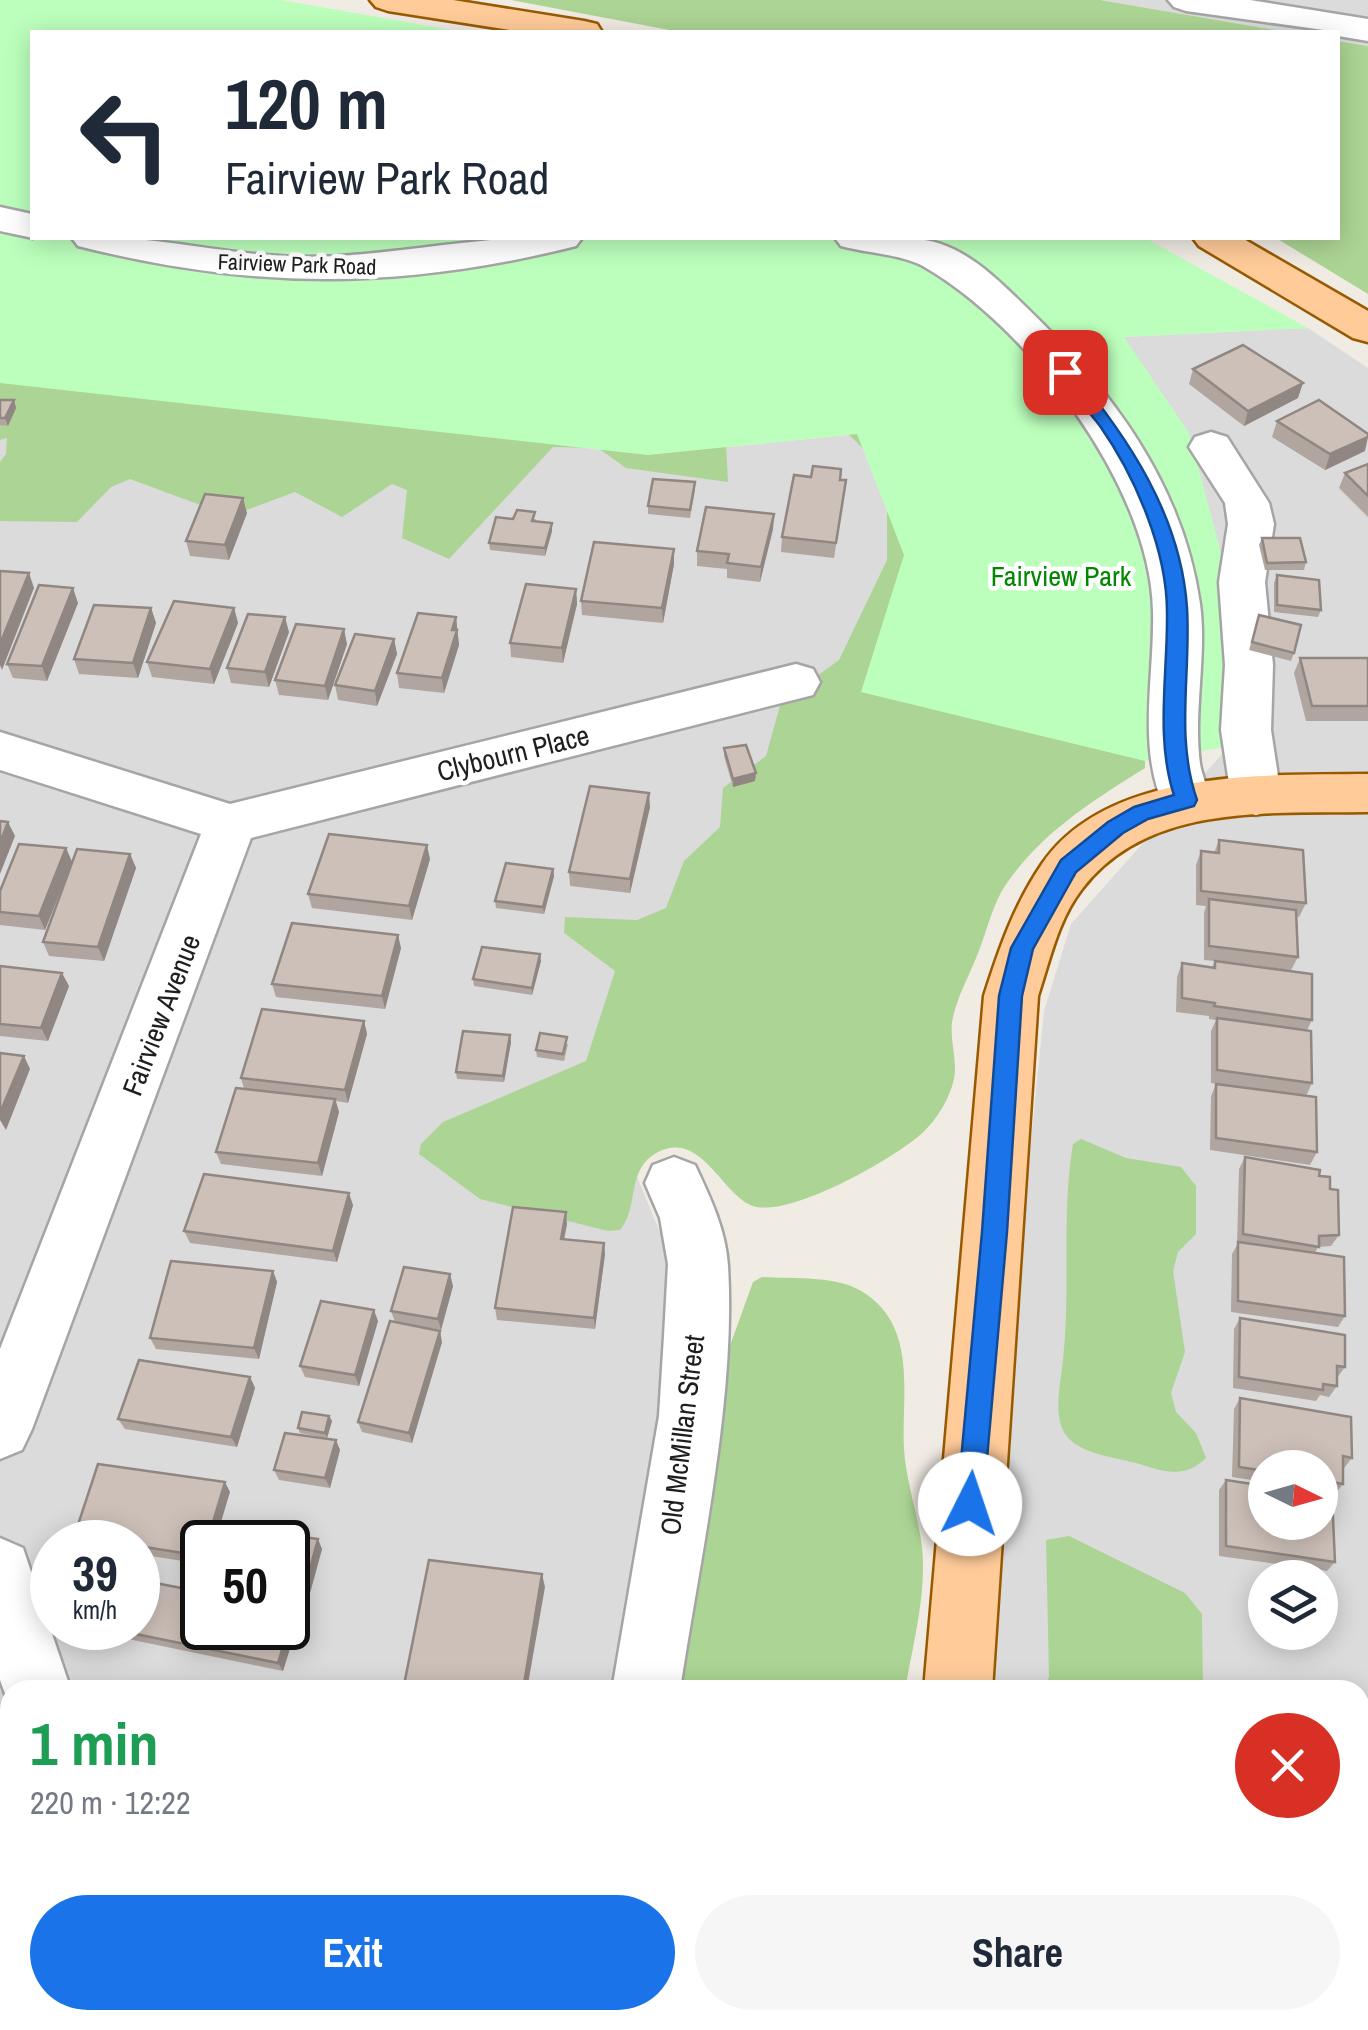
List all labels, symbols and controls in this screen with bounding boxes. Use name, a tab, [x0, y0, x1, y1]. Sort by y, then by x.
text: 120 m	[225, 57, 388, 151]
icon: left	[60, 70, 190, 200]
text: Fairview Park Road	[225, 147, 549, 208]
street label: Fairview Park Road	[217, 246, 377, 282]
pin	[1023, 330, 1108, 415]
icon: arrive	[1038, 345, 1093, 400]
park label: Fairview Park	[991, 557, 1132, 595]
street label: Clybourn Place	[433, 716, 593, 790]
street label: Fairview Avenue	[113, 929, 209, 1101]
street label: Old McMillan Street	[651, 1333, 713, 1537]
north arrow	[1248, 1450, 1338, 1540]
map controls	[1248, 1450, 1338, 1650]
position arrow	[918, 1452, 1022, 1556]
speed limit sign: 50	[180, 1520, 310, 1650]
text: 39	[72, 1539, 118, 1607]
button: layers	[1248, 1560, 1338, 1650]
text: km/h	[73, 1593, 117, 1627]
text: 1 min	[30, 1703, 159, 1784]
button: close	[1235, 1713, 1340, 1818]
text: 220 m · 12:22	[30, 1781, 190, 1824]
button: Exit	[30, 1895, 675, 2010]
button: Share	[695, 1895, 1340, 2010]

